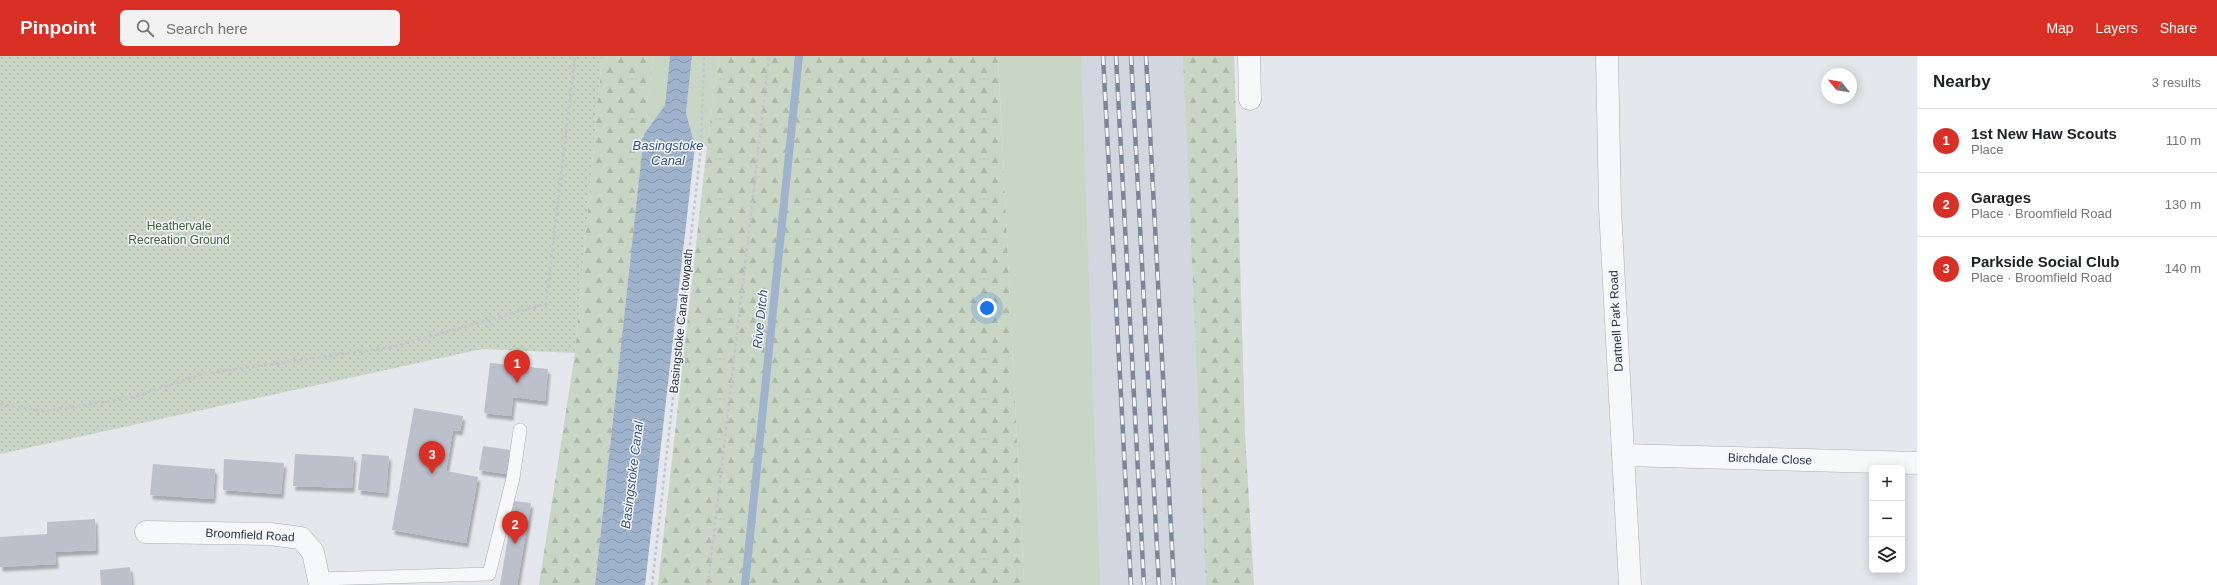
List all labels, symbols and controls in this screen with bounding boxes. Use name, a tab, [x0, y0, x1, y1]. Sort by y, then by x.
search box	[120, 10, 400, 46]
text: Pinpoint	[20, 17, 96, 38]
icon: search	[134, 17, 156, 39]
text: Search here	[166, 20, 248, 37]
text: Map	[2046, 20, 2074, 36]
text: Layers	[2096, 20, 2138, 36]
text: Share	[2160, 20, 2197, 36]
north arrow	[1821, 68, 1857, 104]
text: Nearby	[1933, 72, 1991, 91]
text: 3 results	[2152, 75, 2201, 90]
text: 1st New Haw Scouts	[1971, 125, 2117, 142]
text: 1	[1942, 133, 1950, 148]
text: 110 m	[2166, 133, 2201, 148]
water label: Basingstoke Canal	[633, 138, 703, 168]
text: Place	[1971, 142, 2004, 157]
text: Garages	[1971, 189, 2031, 206]
text: 2	[1942, 197, 1950, 212]
text: 130 m	[2165, 197, 2201, 212]
text: Place · Broomfield Road	[1971, 206, 2112, 221]
park label: Heathervale Recreation Ground	[128, 219, 230, 247]
street label: Basingstoke Canal towpath	[666, 248, 696, 394]
text: Parkside Social Club	[1971, 253, 2119, 270]
text: 3	[1942, 261, 1950, 276]
text: 140 m	[2165, 261, 2201, 276]
street label: Dartnell Park Road	[1606, 270, 1626, 372]
text: Place · Broomfield Road	[1971, 270, 2112, 285]
water label: Rive Ditch	[749, 289, 771, 349]
your location	[977, 298, 997, 318]
pin: 1	[504, 350, 530, 383]
water label: Basingstoke Canal	[618, 419, 646, 530]
pin: 3	[419, 441, 445, 474]
street label: Birchdale Close	[1728, 451, 1813, 467]
map controls	[1869, 465, 1905, 573]
button: +	[1869, 465, 1905, 501]
button: −	[1869, 501, 1905, 537]
pin: 2	[502, 511, 528, 544]
street label: Broomfield Road	[205, 526, 295, 544]
button: layers	[1869, 537, 1905, 573]

